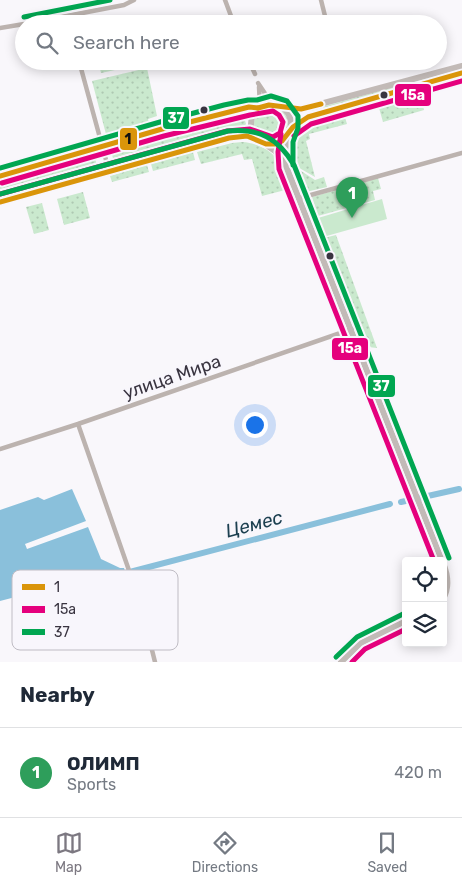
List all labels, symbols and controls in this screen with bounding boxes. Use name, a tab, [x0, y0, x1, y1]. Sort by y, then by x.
search box	[15, 15, 447, 70]
icon: search	[33, 29, 61, 57]
text: Search here	[73, 31, 180, 54]
line badge: 15а	[394, 83, 432, 107]
text: 15а	[401, 87, 425, 104]
unlabelled marker	[379, 90, 389, 100]
unlabelled marker	[199, 105, 209, 115]
line badge: 37	[162, 106, 190, 130]
text: 37	[167, 110, 185, 127]
line badge: 1	[119, 127, 138, 151]
text: 1	[125, 131, 132, 148]
pin: 1	[336, 177, 368, 218]
unlabelled marker	[325, 251, 335, 261]
line badge: 15а	[331, 337, 369, 361]
text: 15а	[338, 340, 362, 357]
street label: улица Мира	[120, 350, 224, 404]
line badge: 37	[367, 374, 396, 398]
text: 37	[372, 378, 390, 395]
your location	[242, 412, 268, 438]
water label: Цемес	[223, 505, 285, 543]
map controls	[402, 557, 447, 647]
button: locate	[402, 557, 447, 602]
legend	[12, 570, 178, 650]
text: 1	[54, 579, 60, 596]
text: 15а	[54, 601, 76, 618]
button: layers	[402, 602, 447, 647]
text: 37	[54, 624, 70, 641]
text: Nearby	[20, 682, 95, 707]
text: ОЛИМП	[67, 752, 140, 775]
text: 1	[32, 763, 40, 782]
text: 420 m	[394, 763, 442, 782]
text: Sports	[67, 775, 116, 794]
tab: Map	[55, 829, 83, 876]
tab: Directions	[192, 829, 258, 876]
tab: Saved	[367, 829, 407, 876]

